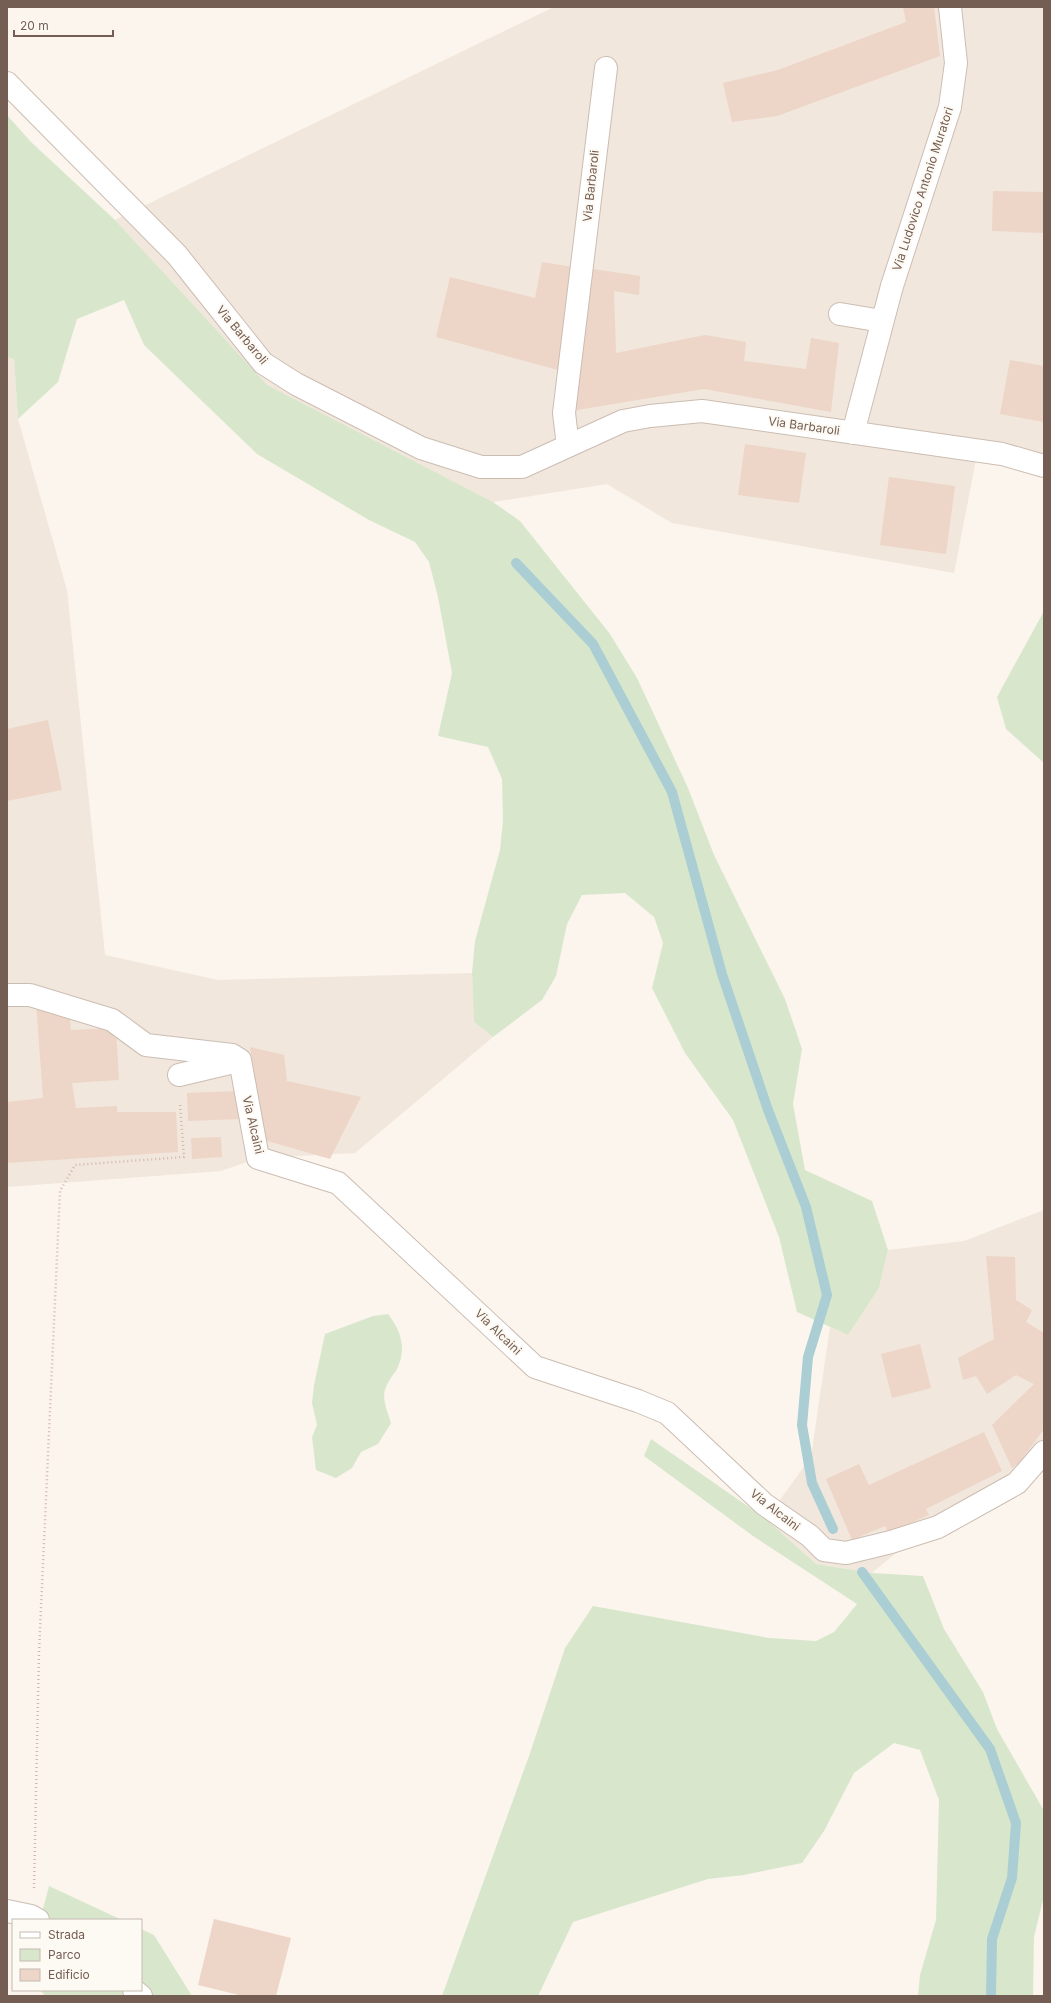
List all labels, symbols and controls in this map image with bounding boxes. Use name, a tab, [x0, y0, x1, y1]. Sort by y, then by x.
scale bar	[14, 12, 113, 38]
text: 20 m	[20, 18, 49, 33]
street label: Via Ludovico Antonio Muratori	[889, 105, 956, 273]
street label: Via Barbaroli	[579, 149, 602, 223]
street label: Via Barbaroli	[213, 302, 271, 367]
street label: Via Barbaroli	[767, 413, 841, 438]
street label: Via Alcaini	[240, 1094, 267, 1155]
street label: Via Alcaini	[472, 1306, 525, 1358]
street label: Via Alcaini	[747, 1486, 803, 1534]
legend	[12, 1919, 142, 1991]
text: Strada	[48, 1927, 85, 1942]
text: Parco	[48, 1947, 81, 1962]
text: Edificio	[48, 1967, 90, 1982]

